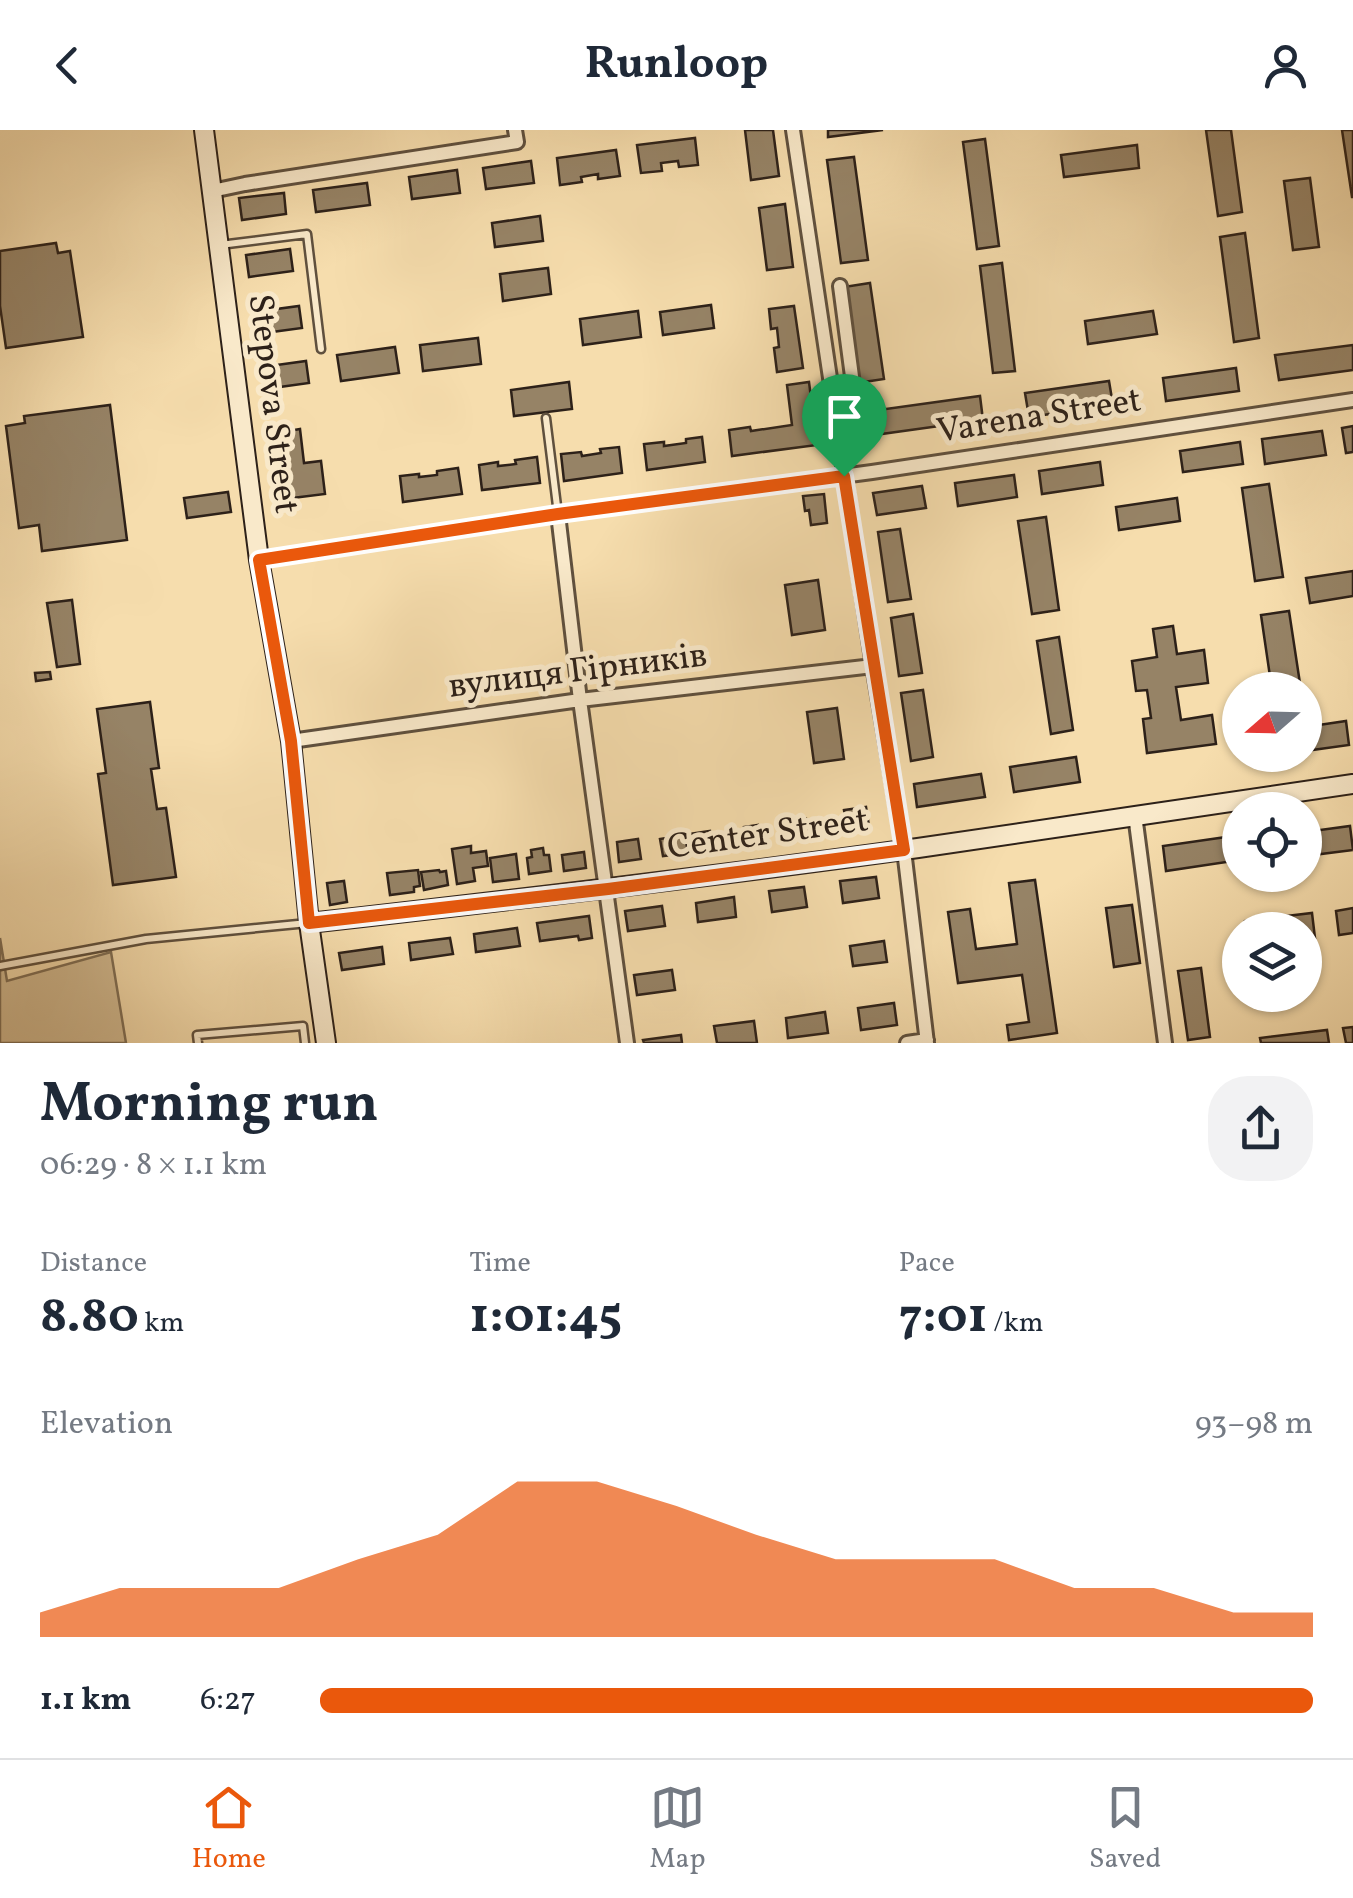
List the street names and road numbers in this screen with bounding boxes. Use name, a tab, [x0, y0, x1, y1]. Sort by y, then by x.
street label: Stepova Street	[235, 291, 309, 517]
street label: Varena Street	[933, 377, 1145, 457]
street label: вулиця Гірників	[446, 632, 710, 712]
street label: Center Street	[665, 797, 871, 873]

